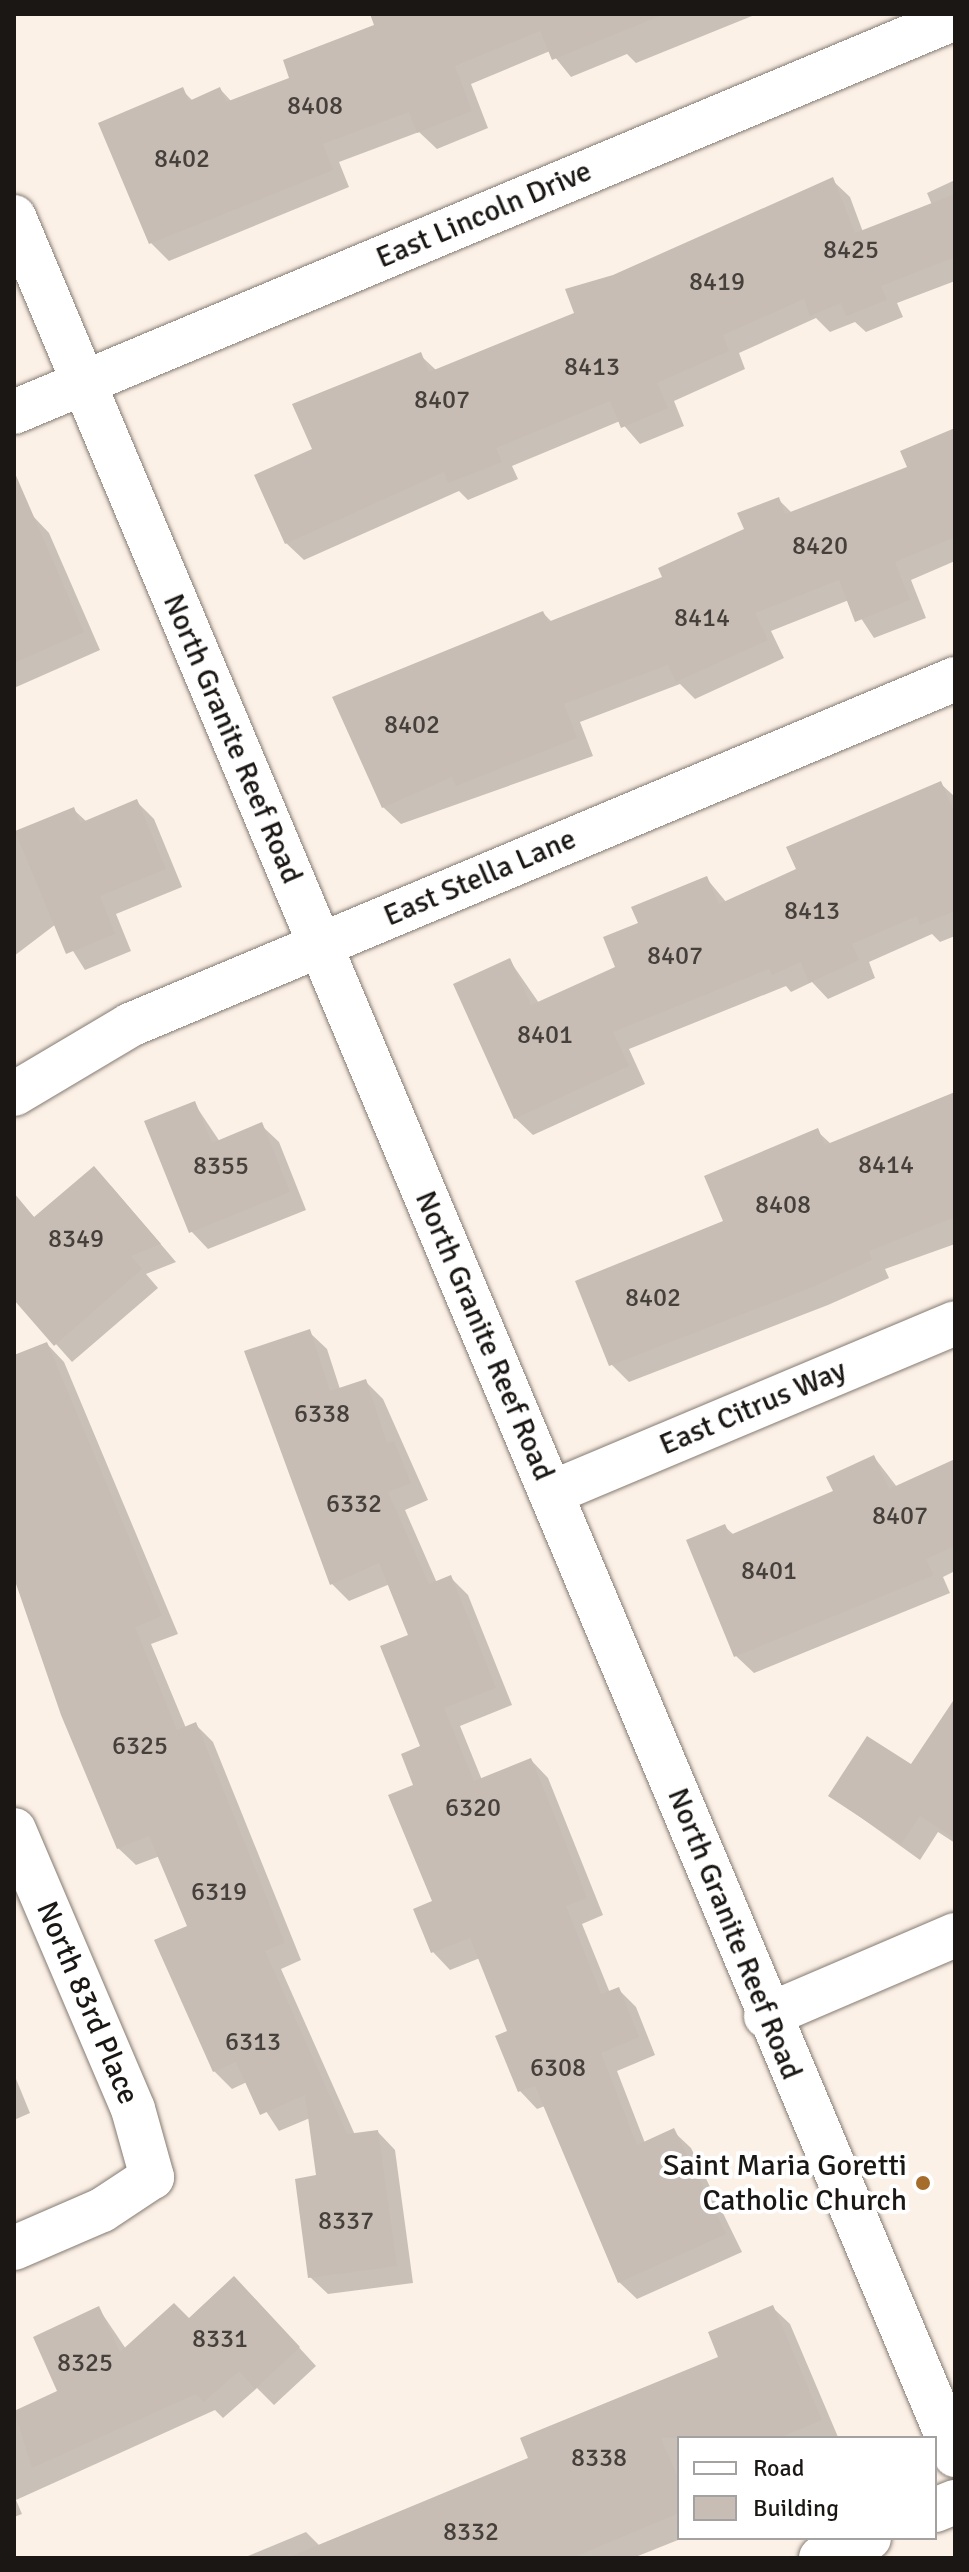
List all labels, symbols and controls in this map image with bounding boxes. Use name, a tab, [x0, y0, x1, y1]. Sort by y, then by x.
house number: 8408	[287, 91, 343, 123]
house number: 8402	[154, 144, 210, 176]
street label: East Lincoln Drive	[371, 153, 597, 277]
house number: 8425	[823, 235, 879, 267]
house number: 8419	[689, 267, 745, 299]
house number: 8413	[564, 352, 620, 384]
house number: 8407	[414, 385, 470, 417]
house number: 8420	[792, 531, 848, 563]
street label: North Granite Reef Road	[155, 589, 309, 889]
house number: 8414	[674, 603, 730, 635]
house number: 8402	[384, 710, 440, 742]
street label: East Stella Lane	[379, 821, 581, 935]
house number: 8413	[784, 896, 840, 928]
house number: 8407	[647, 941, 703, 973]
house number: 8401	[517, 1020, 573, 1052]
house number: 8414	[858, 1150, 914, 1182]
house number: 8355	[193, 1151, 249, 1183]
street label: North Granite Reef Road	[407, 1186, 561, 1486]
house number: 8408	[755, 1190, 811, 1222]
house number: 8349	[48, 1224, 104, 1256]
house number: 8402	[625, 1283, 681, 1315]
street label: East Citrus Way	[654, 1353, 852, 1463]
house number: 6338	[294, 1399, 350, 1431]
house number: 6332	[326, 1489, 382, 1521]
house number: 8407	[872, 1501, 928, 1533]
house number: 8401	[741, 1556, 797, 1588]
house number: 6325	[112, 1731, 168, 1763]
street label: North Granite Reef Road	[659, 1783, 809, 2085]
house number: 6320	[445, 1793, 501, 1825]
house number: 6319	[191, 1877, 247, 1909]
street label: North 83rd Place	[28, 1896, 146, 2110]
house number: 6313	[225, 2027, 281, 2059]
house number: 6308	[530, 2053, 586, 2085]
place label: Saint Maria Goretti Catholic Church	[663, 2148, 907, 2218]
marker: Saint Maria Goretti Catholic Church	[914, 2174, 932, 2192]
house number: 8337	[318, 2206, 374, 2238]
house number: 8331	[192, 2324, 248, 2356]
house number: 8325	[57, 2348, 113, 2380]
legend	[677, 2436, 937, 2540]
house number: 8338	[571, 2443, 627, 2475]
text: Road	[753, 2453, 804, 2483]
text: Building	[753, 2493, 839, 2523]
house number: 8332	[443, 2517, 499, 2549]

